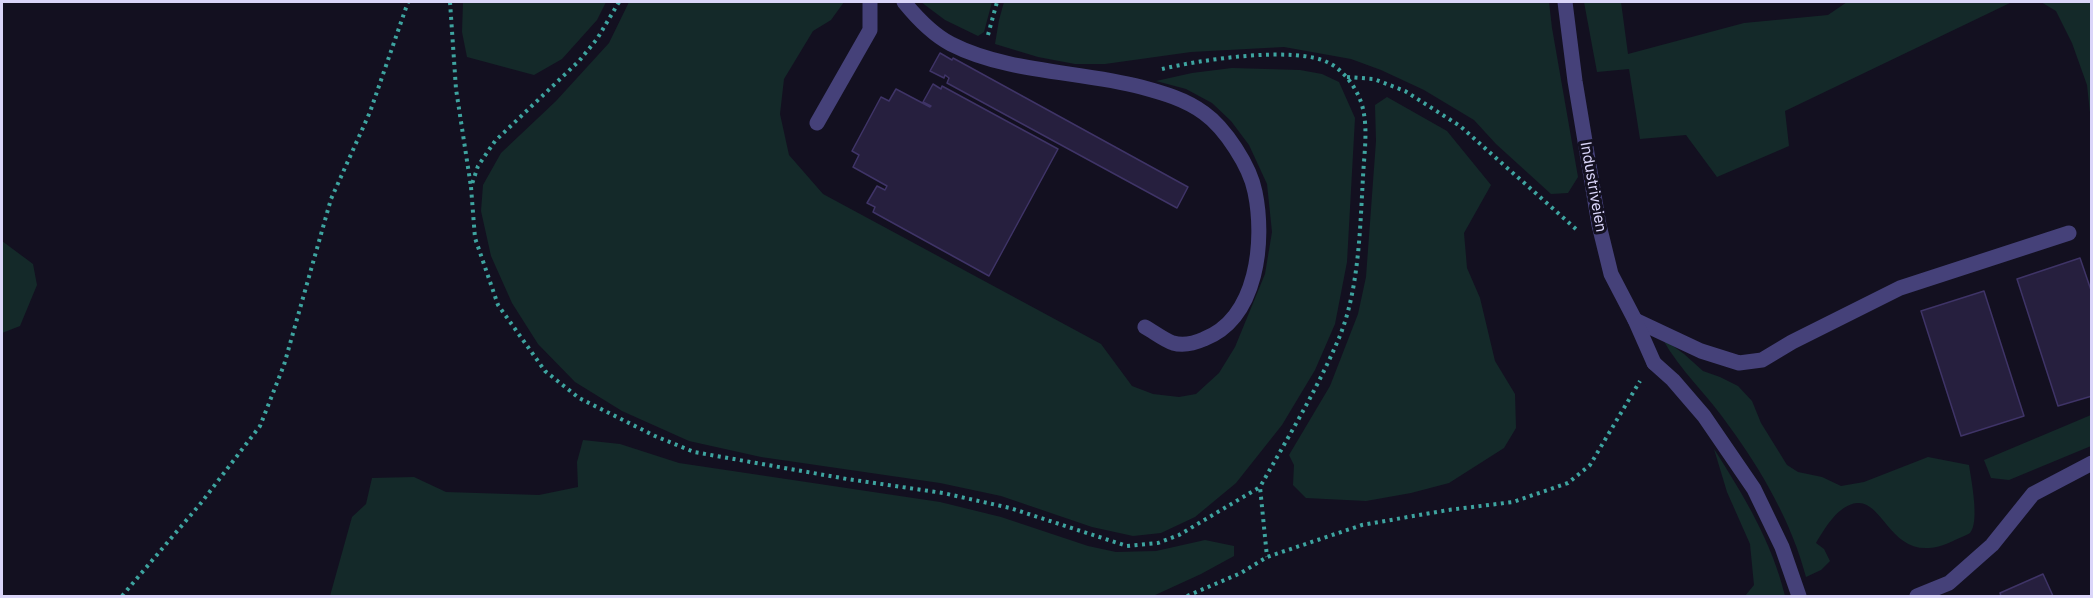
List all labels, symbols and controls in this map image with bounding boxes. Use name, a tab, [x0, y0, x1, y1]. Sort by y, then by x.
street label: Industriveien	[1576, 140, 1610, 234]

